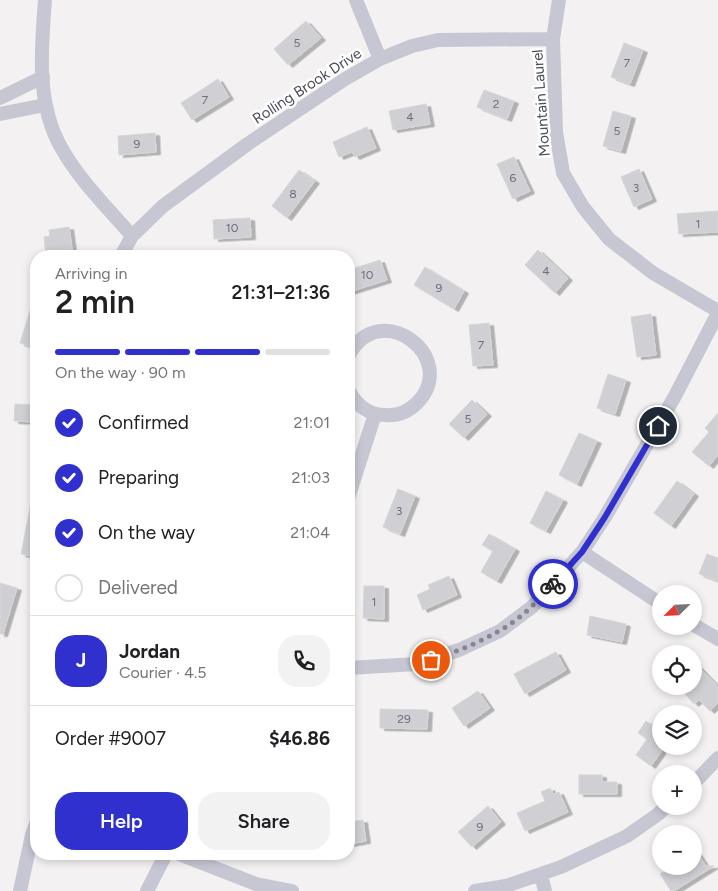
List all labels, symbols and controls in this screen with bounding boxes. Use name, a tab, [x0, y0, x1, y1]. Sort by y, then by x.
house number: 5	[294, 36, 301, 50]
street label: Rolling Brook Drive	[249, 44, 365, 128]
street label: Mountain Laurel	[528, 49, 554, 157]
house number: 7	[624, 56, 631, 70]
house number: 7	[202, 93, 209, 107]
house number: 2	[493, 97, 499, 111]
house number: 4	[406, 110, 414, 124]
house number: 5	[614, 124, 621, 138]
house number: 9	[134, 137, 141, 151]
house number: 6	[510, 171, 517, 185]
house number: 3	[633, 181, 639, 195]
house number: 8	[289, 187, 297, 201]
house number: 1	[696, 217, 700, 231]
house number: 10	[226, 221, 239, 235]
text: Arriving in	[55, 264, 127, 283]
house number: 4	[542, 264, 550, 278]
house number: 10	[361, 268, 374, 282]
text: 21:31–21:36	[231, 281, 330, 304]
house number: 9	[436, 281, 443, 295]
text: 2 min	[55, 283, 135, 321]
house number: 7	[478, 338, 485, 352]
text: On the way · 90 m	[55, 363, 186, 382]
pin	[637, 405, 679, 447]
icon: check	[55, 409, 83, 437]
text: Confirmed	[98, 411, 189, 434]
house number: 5	[465, 412, 472, 426]
icon: home	[644, 412, 672, 440]
text: 21:01	[294, 413, 330, 432]
icon: check	[55, 464, 83, 492]
text: Preparing	[98, 466, 179, 489]
text: 21:03	[291, 468, 330, 487]
house number: 3	[396, 504, 402, 518]
icon: check	[55, 519, 83, 547]
text: On the way	[98, 521, 195, 544]
text: 21:04	[290, 523, 330, 542]
courier	[528, 559, 578, 609]
icon: bike	[539, 570, 567, 598]
text: Delivered	[98, 576, 178, 599]
north arrow	[652, 585, 702, 635]
map controls	[652, 585, 702, 875]
house number: 1	[372, 595, 376, 609]
button: phone	[278, 635, 330, 687]
pin	[410, 639, 452, 681]
text: Jordan	[119, 640, 180, 663]
button: locate	[652, 645, 702, 695]
icon: bag	[417, 646, 445, 674]
text: J	[76, 649, 86, 672]
text: Courier · 4.5	[119, 663, 206, 682]
button: layers	[652, 705, 702, 755]
house number: 29	[397, 712, 411, 726]
text: Order #9007	[55, 727, 166, 750]
text: $46.86	[269, 727, 330, 750]
button: +	[652, 765, 702, 815]
button: Help	[55, 792, 188, 850]
button: Share	[198, 792, 330, 850]
house number: 9	[477, 820, 484, 834]
button: −	[652, 825, 702, 875]

